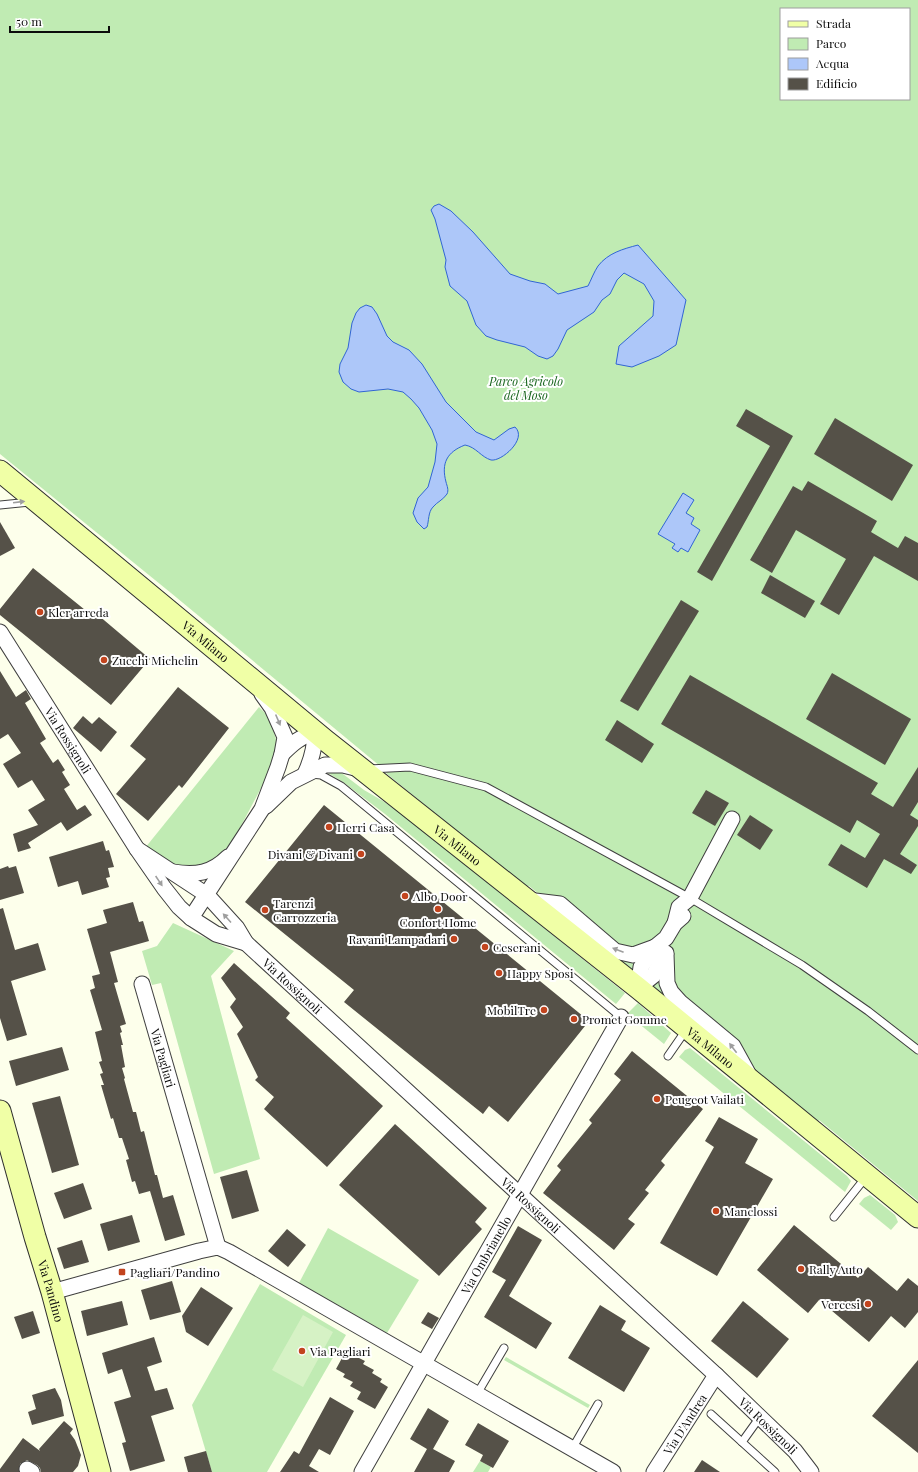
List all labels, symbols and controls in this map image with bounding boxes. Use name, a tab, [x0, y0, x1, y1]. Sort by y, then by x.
scale bar	[10, 8, 109, 34]
legend	[780, 8, 910, 100]
text: 50 m	[16, 13, 42, 29]
text: Strada	[816, 15, 851, 31]
text: Parco	[816, 35, 847, 51]
text: Acqua	[815, 55, 849, 71]
text: Edificio	[816, 75, 858, 91]
park label: Parco Agricolo del Moso	[488, 373, 563, 403]
one-way arrow	[13, 499, 25, 506]
place label: Kler arreda	[48, 604, 109, 620]
marker: Kler arreda	[35, 607, 45, 617]
street label: Via Milano	[178, 616, 233, 666]
place label: Zucchi Michelin	[112, 652, 198, 668]
marker: Zucchi Michelin	[99, 655, 109, 665]
street label: Via Rossignoli	[41, 703, 95, 777]
one-way arrow	[274, 714, 281, 726]
place label: Herri Casa	[337, 819, 395, 835]
street label: Via Milano	[430, 821, 485, 869]
marker: Herri Casa	[324, 822, 334, 832]
place label: Divani & Divani	[268, 846, 353, 862]
marker: Divani & Divani	[356, 849, 366, 859]
one-way arrow	[155, 876, 163, 886]
place label: Albo Door	[412, 888, 468, 904]
marker: Albo Door	[400, 891, 410, 901]
place label: Tarenzi Carrozzeria	[273, 895, 337, 925]
marker: Confort Home	[433, 904, 443, 914]
marker: Tarenzi Carrozzeria	[260, 905, 270, 915]
one-way arrow	[223, 913, 232, 923]
place label: Confort Home	[400, 914, 476, 930]
place label: Ravani Lampadari	[348, 931, 446, 947]
marker: Ravani Lampadari	[449, 934, 459, 944]
place label: Ceserani	[493, 939, 541, 955]
marker: Ceserani	[480, 942, 490, 952]
one-way arrow	[612, 947, 624, 953]
street label: Via Rossignoli	[259, 954, 326, 1017]
place label: Happy Sposi	[507, 965, 574, 981]
marker: Happy Sposi	[494, 968, 504, 978]
place label: MobilTre	[487, 1002, 536, 1018]
marker: MobilTre	[539, 1005, 549, 1015]
place label: Promet Gomme	[582, 1011, 667, 1027]
marker: Promet Gomme	[569, 1014, 579, 1024]
street label: Via Milano	[683, 1023, 738, 1072]
street label: Via Pagliari	[147, 1026, 180, 1090]
one-way arrow	[729, 1042, 737, 1053]
place label: Peugeot Vailati	[665, 1091, 744, 1107]
marker: Peugeot Vailati	[652, 1094, 662, 1104]
street label: Via Rossignoli	[497, 1173, 564, 1237]
place label: Manclossi	[724, 1203, 778, 1219]
marker: Manclossi	[711, 1206, 721, 1216]
street label: Via Ombrianello	[457, 1212, 514, 1298]
street label: Via Pandino	[34, 1257, 68, 1324]
place label: Rally Auto	[809, 1261, 863, 1277]
place label: Pagliari/Pandino	[130, 1264, 220, 1280]
marker: Rally Auto	[796, 1264, 806, 1274]
marker: Pagliari/Pandino	[117, 1267, 127, 1277]
place label: Vercesi	[820, 1296, 860, 1312]
marker: Vercesi	[863, 1299, 873, 1309]
place label: Via Pagliari	[309, 1343, 371, 1359]
marker: Via Pagliari	[297, 1346, 307, 1356]
street label: Via D'Andrea	[659, 1391, 710, 1458]
street label: Via Rossignoli	[735, 1393, 801, 1458]

